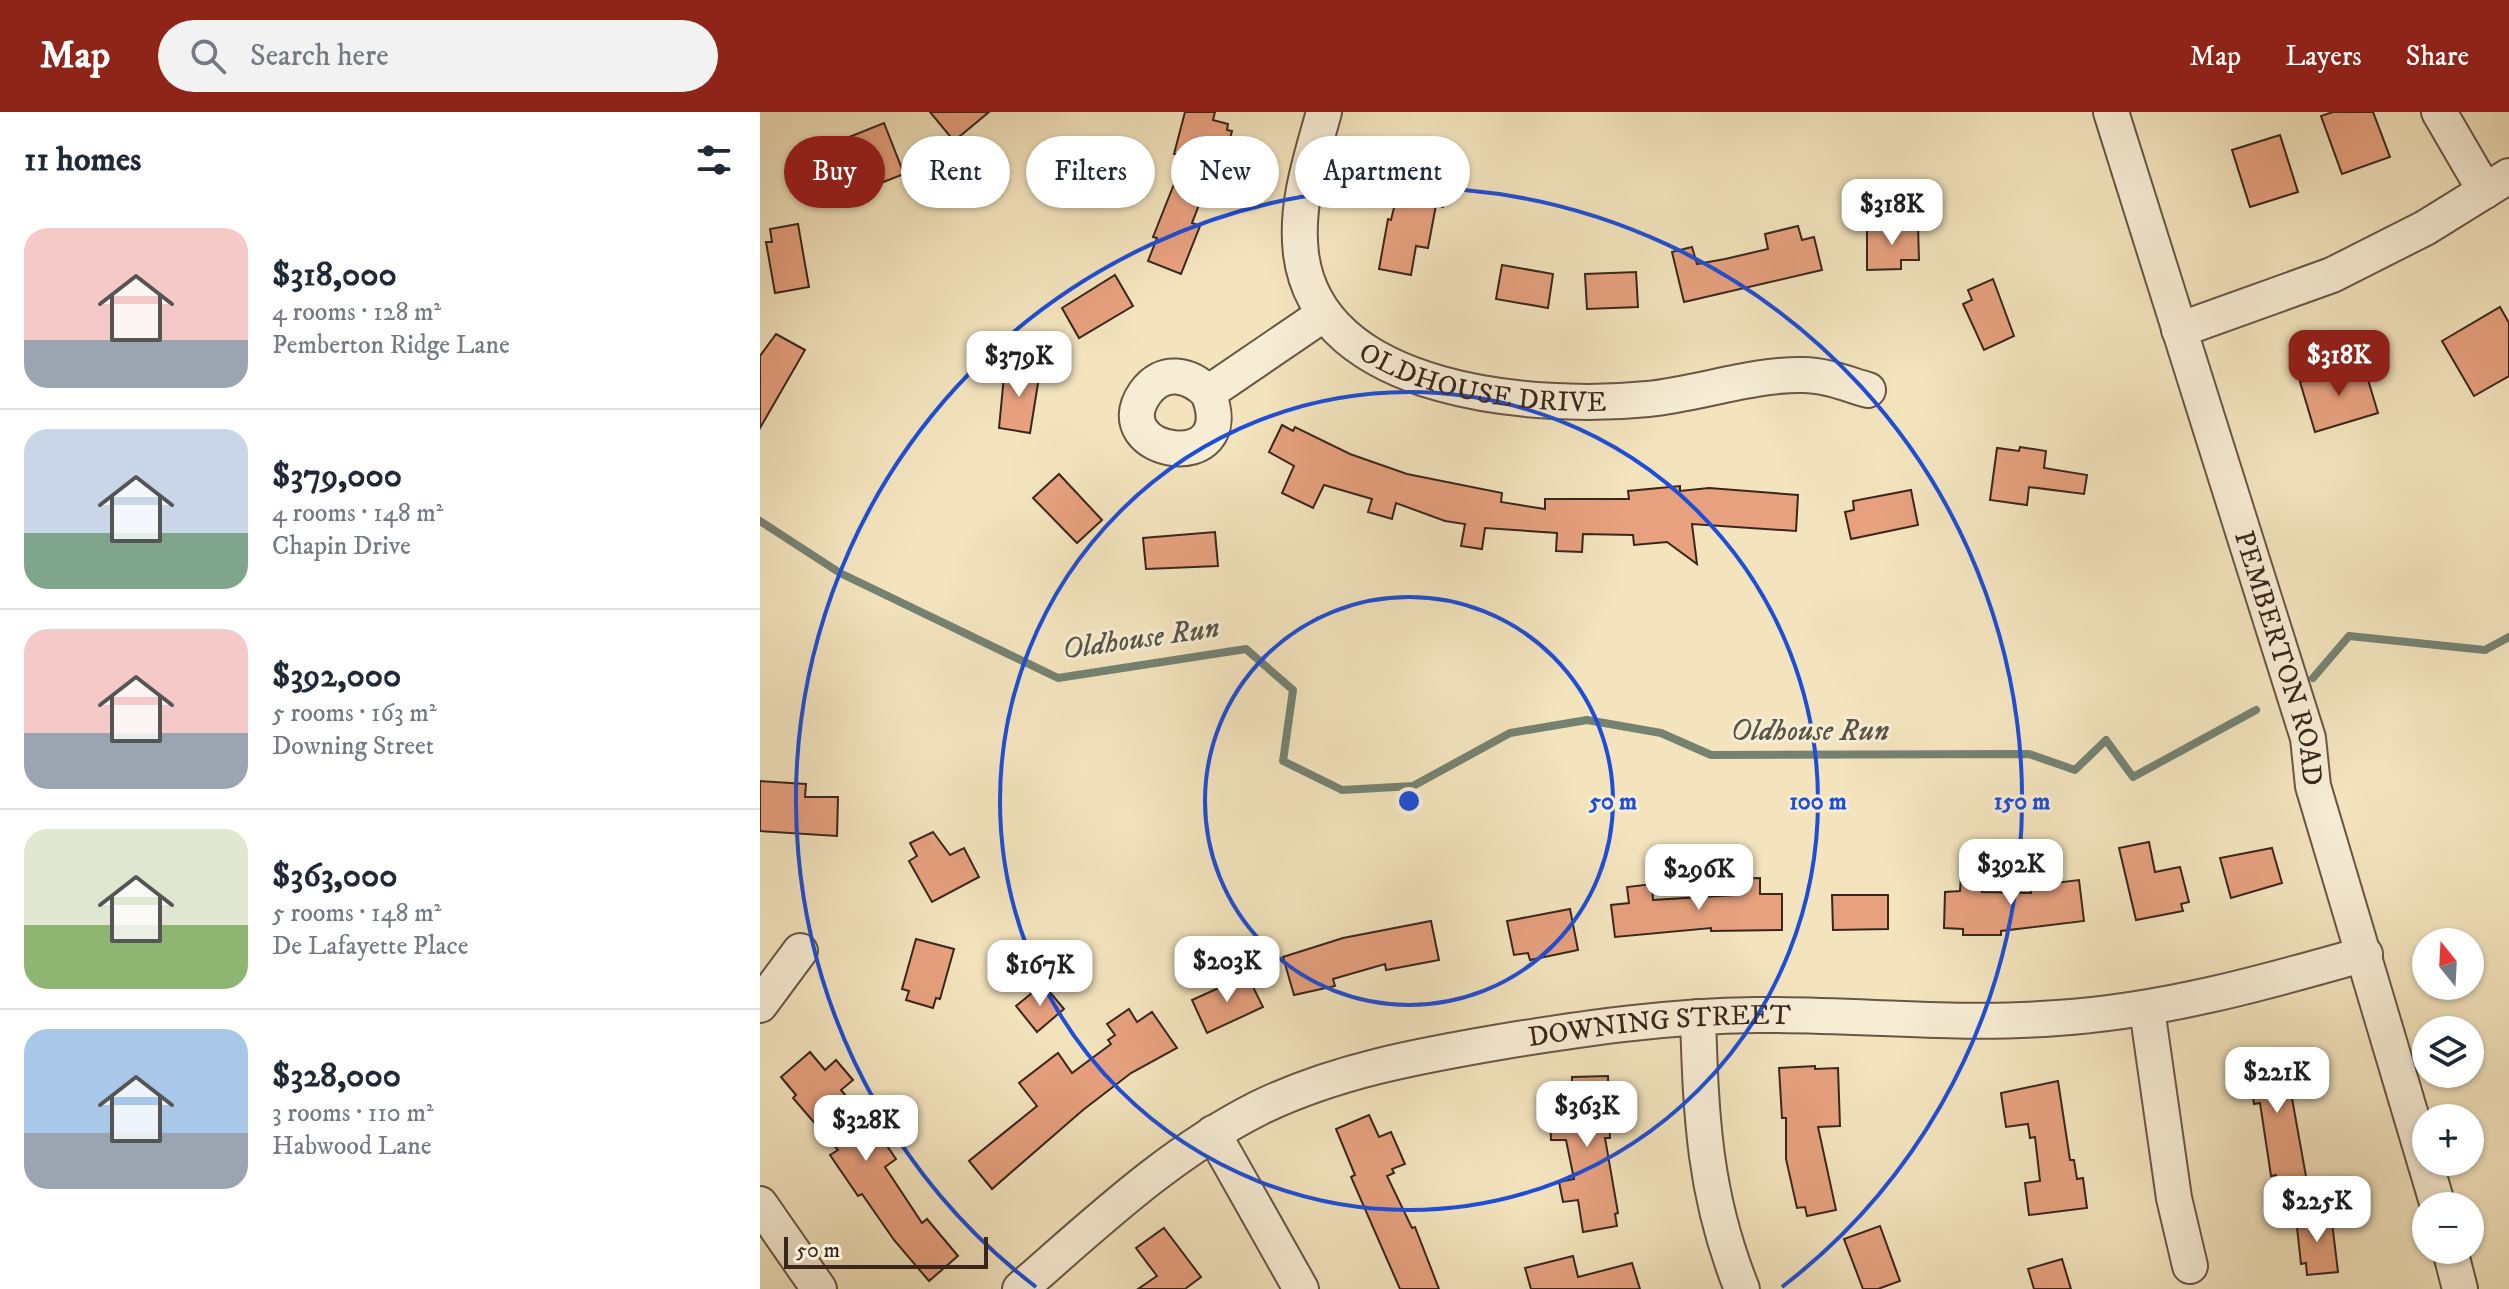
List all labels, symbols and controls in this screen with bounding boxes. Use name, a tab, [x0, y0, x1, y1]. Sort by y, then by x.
search box	[158, 20, 718, 92]
text: Map	[40, 32, 110, 80]
icon: search	[186, 34, 230, 78]
text: Search here	[250, 38, 389, 75]
text: Map	[2190, 39, 2241, 74]
text: Layers	[2285, 39, 2362, 74]
text: Share	[2406, 39, 2469, 74]
chip: Buy	[784, 136, 885, 208]
chip: Rent	[901, 136, 1010, 208]
chip: Filters	[1026, 136, 1155, 208]
chip: New	[1171, 136, 1279, 208]
chip: Apartment	[1295, 136, 1470, 208]
icon: filters	[692, 138, 736, 182]
text: 11 homes	[24, 139, 141, 181]
pin: $318K	[1836, 179, 1948, 247]
text: $318K	[1860, 188, 1924, 221]
text: $318,000	[272, 254, 397, 296]
icon: home	[88, 260, 184, 356]
text: 4 rooms · 128 m²	[272, 296, 441, 329]
text: Pemberton Ridge Lane	[272, 329, 510, 362]
pin: $318K	[2283, 330, 2395, 398]
pin: $379K	[963, 331, 1075, 399]
street label: OLDHOUSE DRIVE	[1353, 334, 1607, 419]
text: $318K	[2307, 339, 2371, 372]
text: $379K	[985, 340, 1053, 373]
text: $379,000	[272, 455, 402, 497]
icon: home	[88, 461, 184, 557]
text: 4 rooms · 148 m²	[272, 497, 443, 530]
street label: PEMBERTON ROAD	[2226, 526, 2330, 787]
text: Chapin Drive	[272, 530, 411, 563]
water label: Oldhouse Run	[1060, 610, 1222, 668]
text: $392,000	[272, 655, 401, 697]
icon: home	[88, 661, 184, 757]
text: 5 rooms · 163 m²	[272, 697, 437, 730]
water label: Oldhouse Run	[1731, 713, 1889, 750]
text: Downing Street	[272, 730, 434, 763]
centre of rings	[1395, 787, 1423, 815]
text: 50 m	[1588, 787, 1637, 817]
text: 100 m	[1789, 787, 1847, 817]
text: 150 m	[1994, 787, 2050, 817]
pin: $392K	[1955, 839, 2067, 907]
pin: $296K	[1643, 844, 1755, 912]
text: $392K	[1977, 848, 2045, 881]
text: $296K	[1663, 853, 1735, 886]
text: $363,000	[272, 855, 398, 897]
icon: home	[88, 861, 184, 957]
text: 5 rooms · 148 m²	[272, 897, 441, 930]
north arrow	[2412, 928, 2484, 1000]
map controls	[2412, 928, 2484, 1264]
text: De Lafayette Place	[272, 930, 469, 963]
pin: $203K	[1171, 936, 1283, 1004]
pin: $167K	[984, 940, 1096, 1008]
text: $203K	[1193, 945, 1261, 978]
text: $167K	[1005, 949, 1075, 982]
street label: DOWNING STREET	[1525, 997, 1791, 1055]
button: layers	[2412, 1016, 2484, 1088]
pin: $221K	[2221, 1047, 2333, 1115]
text: $328,000	[272, 1055, 401, 1097]
text: $221K	[2243, 1056, 2311, 1089]
icon: home	[88, 1061, 184, 1157]
pin: $363K	[1531, 1081, 1643, 1149]
text: $363K	[1554, 1090, 1620, 1123]
pin: $328K	[810, 1095, 922, 1163]
text: 3 rooms · 110 m²	[272, 1097, 434, 1130]
text: $328K	[832, 1104, 900, 1137]
button: +	[2412, 1104, 2484, 1176]
text: Habwood Lane	[272, 1130, 432, 1163]
pin: $225K	[2261, 1176, 2373, 1244]
text: $225K	[2282, 1185, 2352, 1218]
button: −	[2412, 1192, 2484, 1264]
scale bar	[784, 1233, 988, 1269]
text: 50 m	[796, 1237, 840, 1264]

